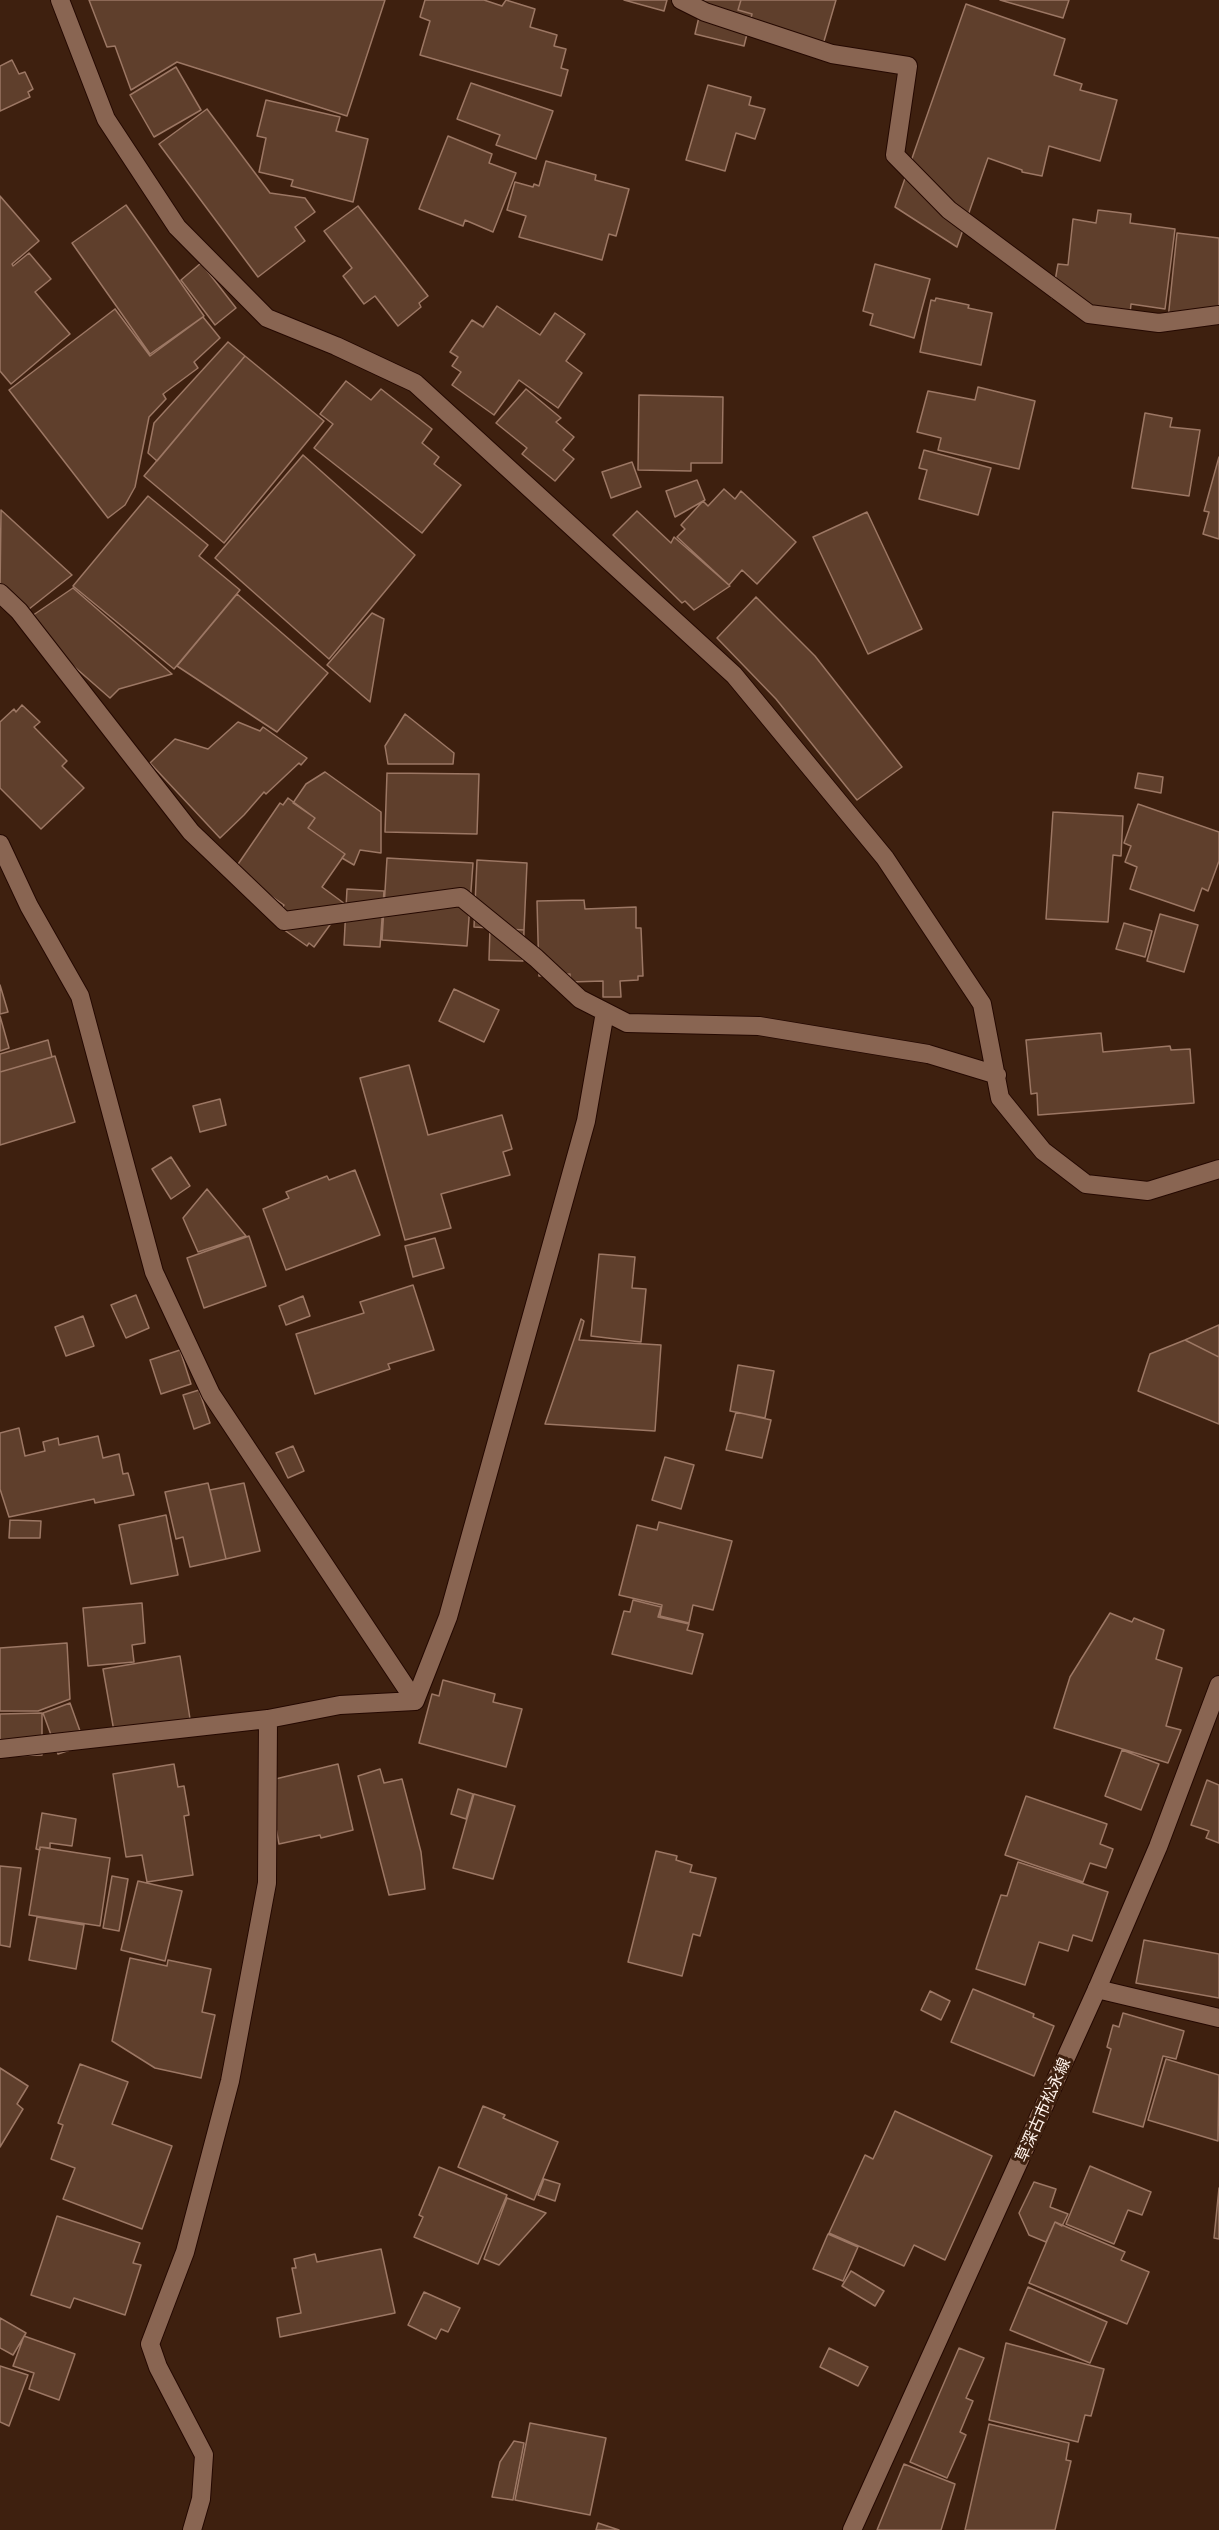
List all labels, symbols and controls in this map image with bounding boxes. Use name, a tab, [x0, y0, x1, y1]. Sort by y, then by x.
street label: 草深古市松永線	[1011, 2055, 1075, 2165]

